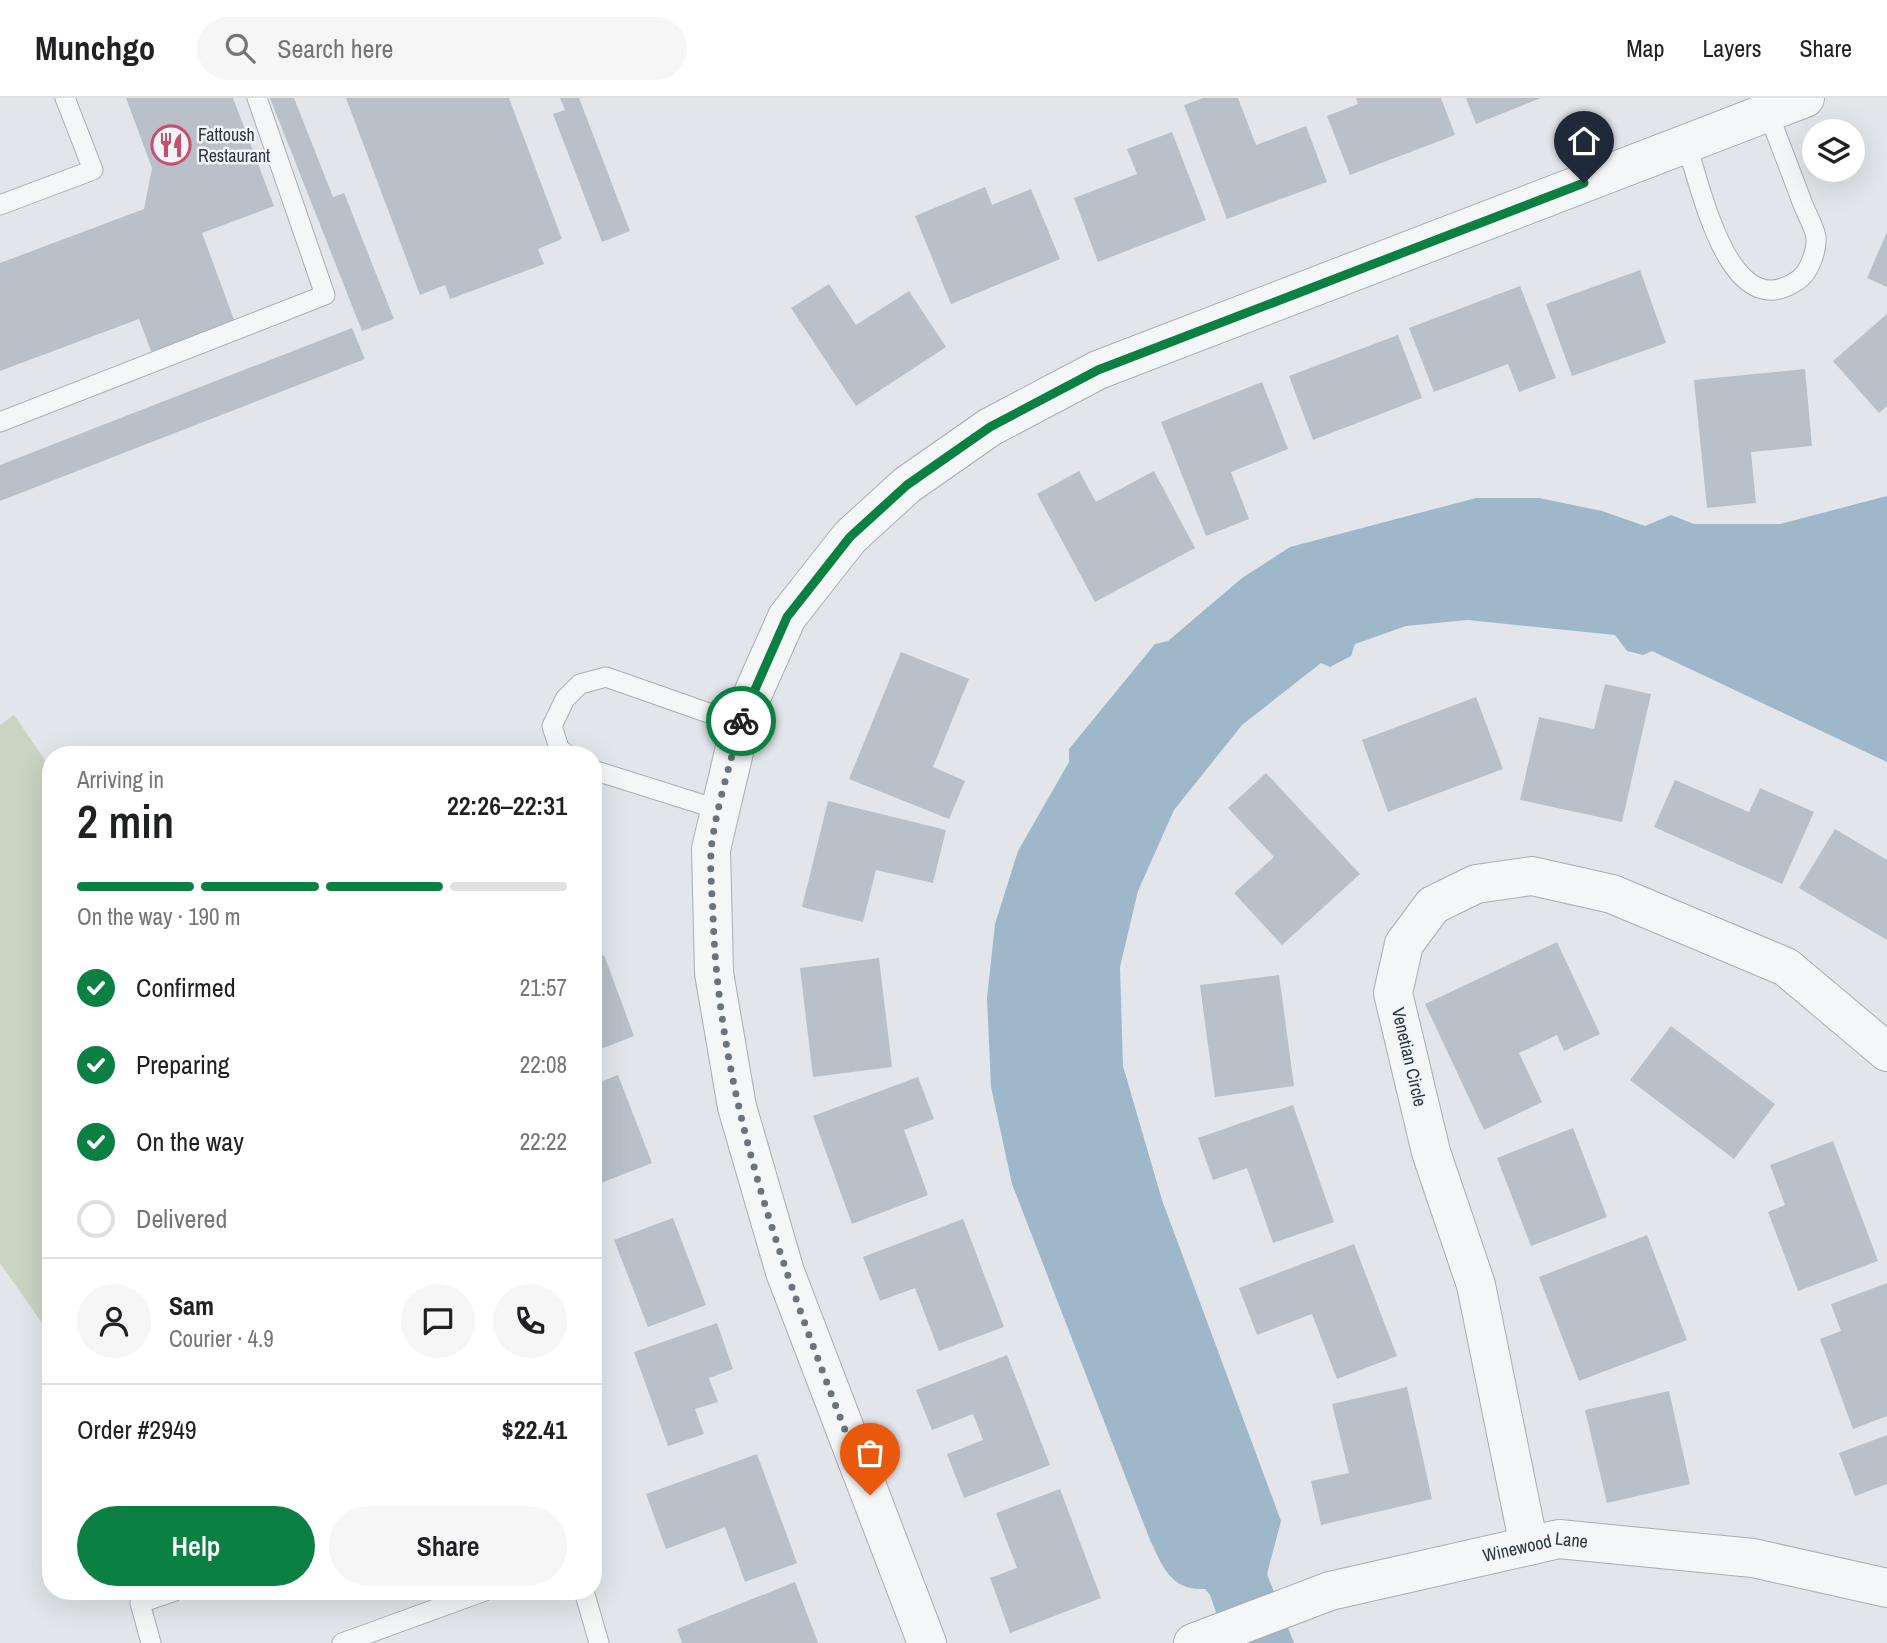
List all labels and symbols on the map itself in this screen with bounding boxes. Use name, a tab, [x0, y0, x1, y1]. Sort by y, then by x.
pin	[1554, 111, 1614, 183]
place label: Fattoush Restaurant	[198, 122, 270, 168]
restaurant icon: Fattoush Restaurant	[150, 124, 192, 166]
courier	[706, 686, 776, 756]
street label: Venetian Circle	[1386, 1005, 1433, 1109]
pin	[840, 1423, 900, 1495]
street label: Winewood Lane	[1480, 1526, 1589, 1568]

